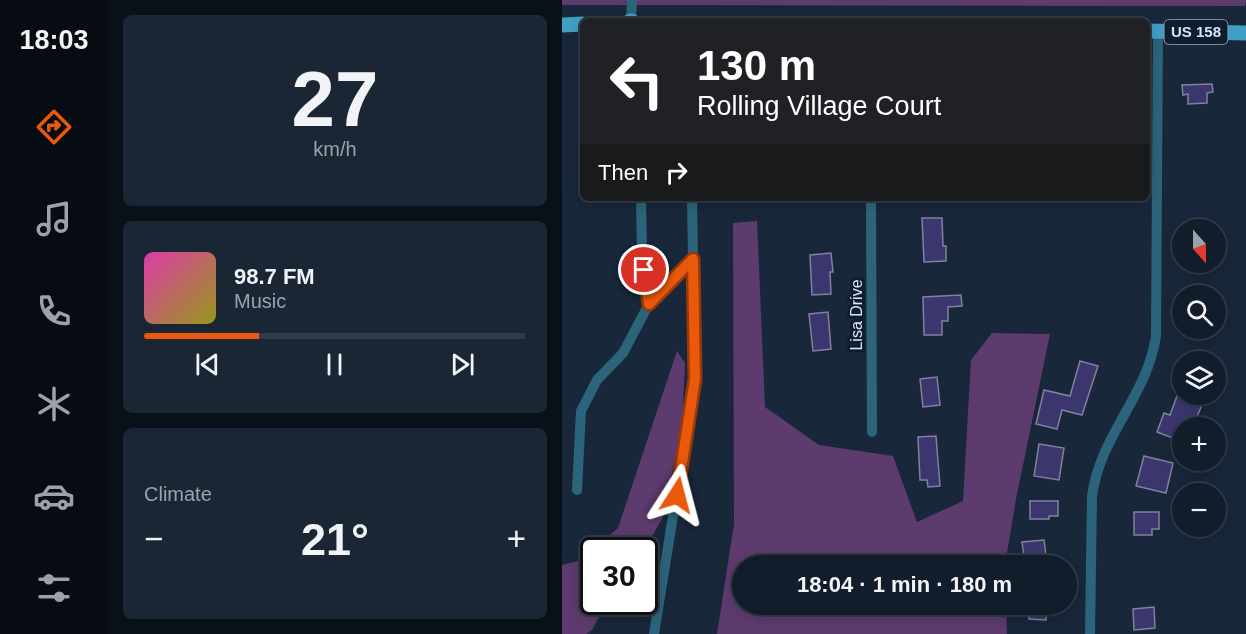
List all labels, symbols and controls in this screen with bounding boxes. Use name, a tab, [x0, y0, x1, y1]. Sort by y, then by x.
road number: US 158	[1164, 20, 1228, 44]
text: 18:03	[19, 25, 89, 55]
icon: left	[598, 42, 676, 120]
text: 130 m	[697, 42, 816, 89]
text: 27	[292, 55, 378, 143]
text: Rolling Village Court	[697, 91, 941, 121]
icon: directions	[33, 106, 75, 148]
text: km/h	[313, 138, 357, 160]
icon: right	[660, 156, 693, 189]
text: Then	[598, 160, 648, 185]
icon: music	[33, 198, 75, 240]
north arrow	[1172, 219, 1226, 273]
map controls	[1172, 219, 1226, 537]
pin	[618, 244, 669, 295]
icon: arrive	[627, 253, 660, 286]
text: 98.7 FM	[234, 264, 315, 289]
street label: Lisa Drive	[848, 279, 865, 351]
button: search	[1172, 285, 1226, 339]
icon: phone	[33, 290, 75, 332]
text: Music	[234, 290, 286, 312]
icon: previous	[191, 348, 224, 381]
icon: pause	[318, 348, 351, 381]
icon: next	[446, 348, 479, 381]
button: layers	[1172, 351, 1226, 405]
icon: climate	[33, 383, 75, 425]
button: +	[1172, 417, 1226, 471]
position arrow	[645, 463, 709, 527]
icon: car	[33, 475, 75, 517]
text: Climate	[144, 483, 212, 505]
button: −	[1172, 483, 1226, 537]
text: 21°	[301, 514, 369, 565]
text: −	[144, 520, 163, 557]
text: +	[507, 520, 526, 557]
speed limit sign: 30	[580, 537, 658, 615]
icon: filters	[33, 567, 75, 609]
text: 18:04 · 1 min · 180 m	[797, 572, 1012, 597]

